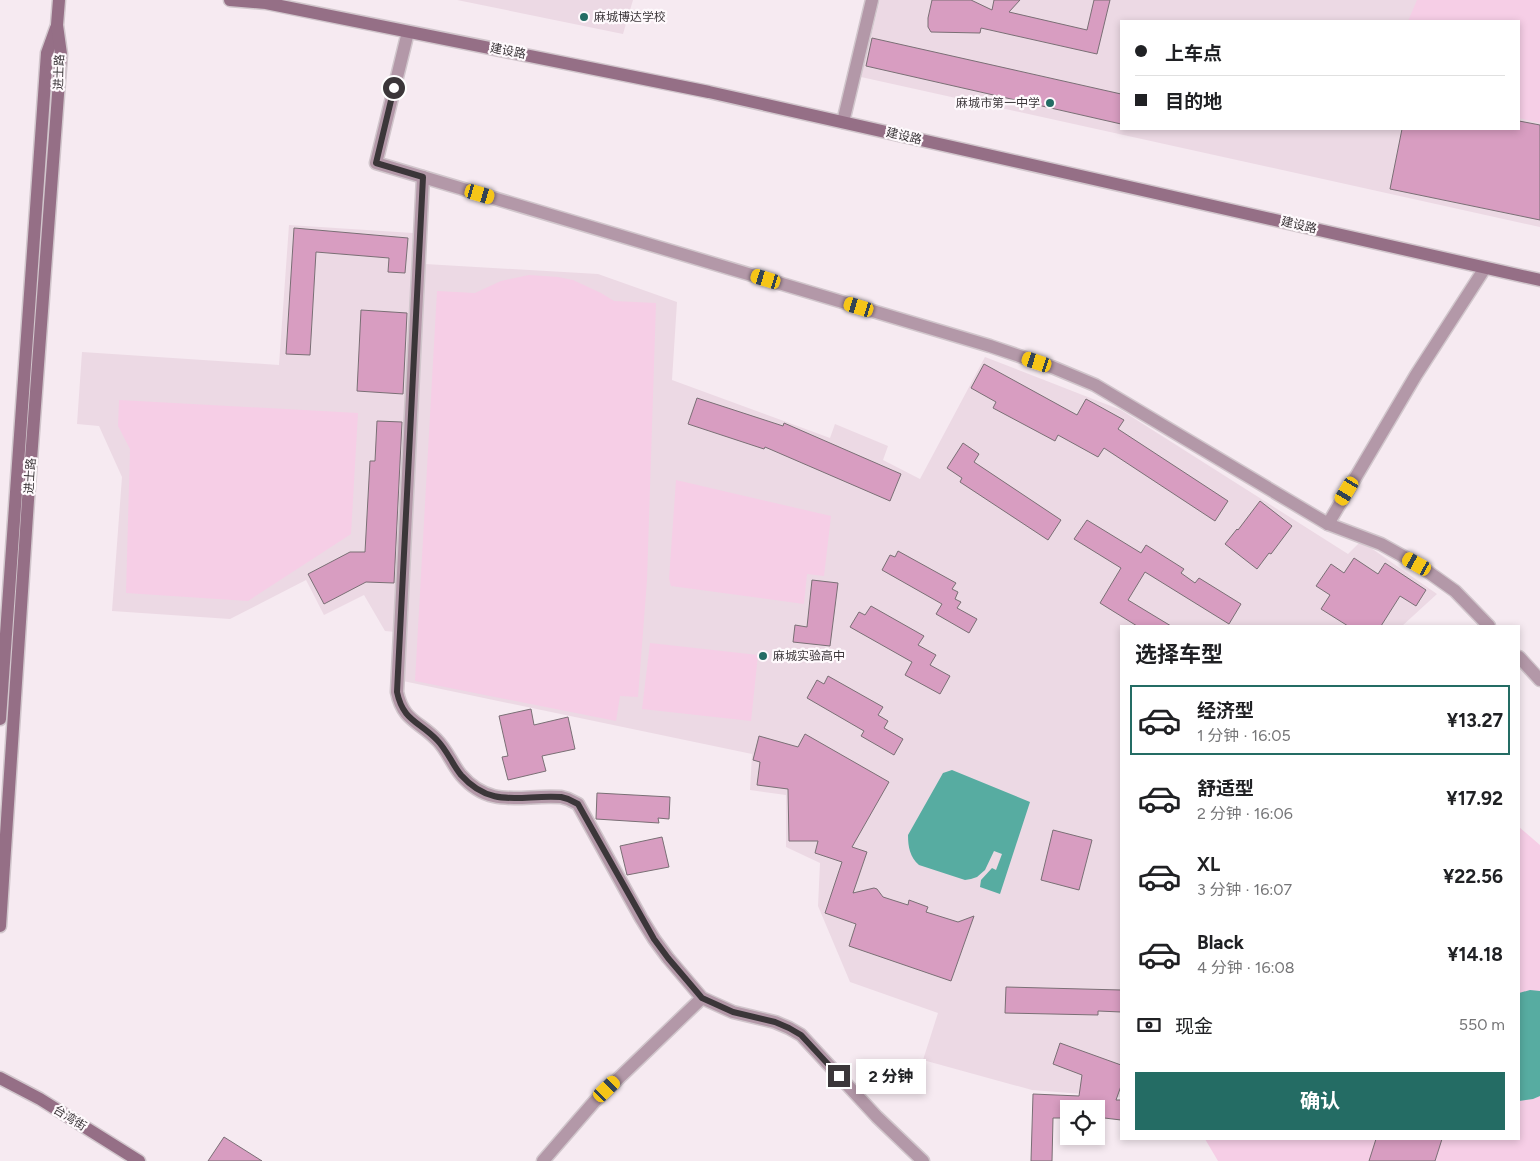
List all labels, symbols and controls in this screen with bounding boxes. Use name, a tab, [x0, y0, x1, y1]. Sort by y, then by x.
place label: 麻城博达学校	[594, 10, 666, 24]
marker: 麻城博达学校	[578, 11, 590, 23]
street label: 建设路	[489, 41, 527, 61]
text: 上车点	[1165, 42, 1222, 65]
street label: 进士路	[51, 54, 67, 90]
route start	[383, 77, 405, 99]
text: 目的地	[1165, 90, 1222, 113]
place label: 麻城市第一中学	[956, 96, 1040, 110]
marker: 麻城市第一中学	[1044, 97, 1056, 109]
street label: 建设路	[885, 125, 923, 147]
car	[463, 183, 496, 205]
street label: 建设路	[1280, 214, 1318, 236]
car	[749, 267, 782, 291]
car	[842, 295, 875, 319]
car	[1020, 350, 1053, 374]
street label: 进士路	[22, 458, 38, 494]
car	[1332, 474, 1361, 508]
car	[1400, 550, 1433, 578]
text: 选择车型	[1135, 641, 1223, 668]
place label: 麻城实验高中	[773, 649, 845, 663]
marker: 麻城实验高中	[757, 650, 769, 662]
icon: car	[1137, 698, 1182, 743]
text: 经济型	[1197, 699, 1254, 722]
text: ¥13.27	[1447, 709, 1503, 732]
text: 1 分钟 · 16:05	[1197, 726, 1291, 745]
icon: car	[1137, 776, 1182, 821]
text: 舒适型	[1197, 777, 1254, 800]
text: ¥17.92	[1446, 787, 1503, 810]
text: 2 分钟 · 16:06	[1197, 804, 1293, 823]
text: XL	[1197, 853, 1220, 876]
icon: car	[1137, 854, 1182, 899]
text: ¥22.56	[1443, 865, 1503, 888]
text: 3 分钟 · 16:07	[1197, 880, 1292, 899]
text: Black	[1197, 931, 1244, 954]
icon: car	[1137, 932, 1182, 977]
text: ¥14.18	[1447, 943, 1503, 966]
text: 4 分钟 · 16:08	[1197, 958, 1295, 977]
icon: cash	[1135, 1011, 1163, 1039]
text: 现金	[1175, 1015, 1213, 1038]
text: 550 m	[1459, 1015, 1505, 1034]
callout: 2 分钟	[856, 1058, 926, 1094]
route end	[828, 1065, 850, 1087]
text: 2 分钟	[868, 1067, 914, 1086]
button: 确认	[1135, 1072, 1505, 1130]
car	[590, 1073, 623, 1105]
map controls	[1060, 1100, 1105, 1145]
button: locate	[1060, 1100, 1105, 1145]
street label: 台湾街	[51, 1103, 89, 1133]

